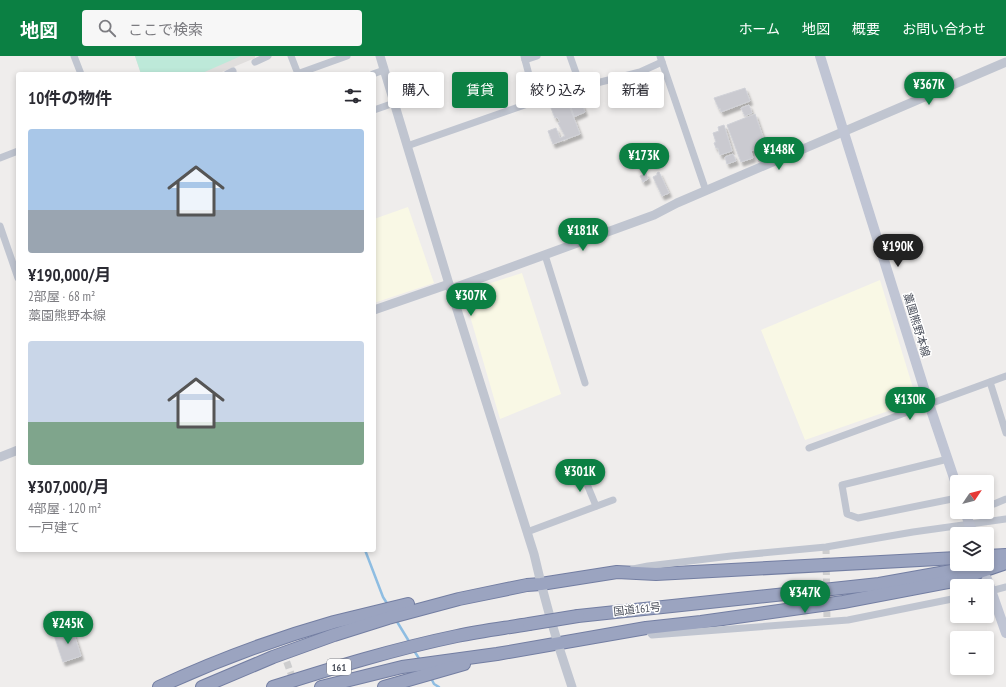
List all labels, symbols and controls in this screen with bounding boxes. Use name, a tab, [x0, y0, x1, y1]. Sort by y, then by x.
search box	[82, 10, 362, 46]
icon: search	[96, 17, 118, 39]
text: 地図	[20, 18, 58, 42]
text: ここで検索	[128, 20, 203, 39]
text: ホーム	[738, 20, 780, 38]
text: 地図	[802, 20, 830, 38]
text: 概要	[852, 20, 880, 38]
text: お問い合わせ	[902, 20, 986, 38]
chip: 購入	[388, 72, 444, 108]
chip: 賃貸	[452, 72, 508, 108]
chip: 絞り込み	[516, 72, 600, 108]
chip: 新着	[608, 72, 664, 108]
pin: ¥367K	[901, 72, 957, 106]
text: ¥367K	[913, 76, 945, 93]
icon: filters	[342, 85, 364, 107]
text: 10件の物件	[28, 87, 112, 109]
pin: ¥148K	[751, 137, 807, 171]
text: ¥148K	[763, 141, 795, 158]
pin: ¥173K	[616, 143, 672, 177]
text: ¥173K	[628, 147, 660, 164]
icon: home	[160, 155, 232, 227]
pin: ¥181K	[555, 218, 611, 252]
text: ¥181K	[567, 222, 599, 239]
pin: ¥190K	[870, 234, 926, 268]
text: ¥190K	[882, 238, 914, 255]
text: ¥190,000/月	[28, 264, 112, 286]
pin: ¥307K	[443, 283, 499, 317]
text: ¥307K	[455, 287, 487, 304]
text: 2部屋 · 68 m²	[28, 288, 95, 305]
street label: 藁園熊野本線	[901, 291, 933, 359]
text: 藁園熊野本線	[28, 307, 106, 324]
icon: home	[160, 367, 232, 439]
pin: ¥130K	[882, 387, 938, 421]
text: ¥130K	[894, 391, 926, 408]
pin: ¥301K	[552, 459, 608, 493]
text: ¥301K	[564, 463, 596, 480]
north arrow	[950, 475, 994, 519]
map controls	[950, 475, 994, 675]
text: ¥307,000/月	[28, 476, 110, 498]
text: 4部屋 · 120 m²	[28, 500, 101, 517]
text: 一戸建て	[28, 519, 80, 536]
button: layers	[950, 527, 994, 571]
button: +	[950, 579, 994, 623]
pin: ¥347K	[777, 580, 833, 614]
text: ¥347K	[789, 584, 821, 601]
street label: 国道161号	[612, 600, 662, 618]
pin: ¥245K	[40, 611, 96, 645]
text: ¥245K	[52, 615, 84, 632]
button: −	[950, 631, 994, 675]
road number: 161	[327, 659, 351, 675]

